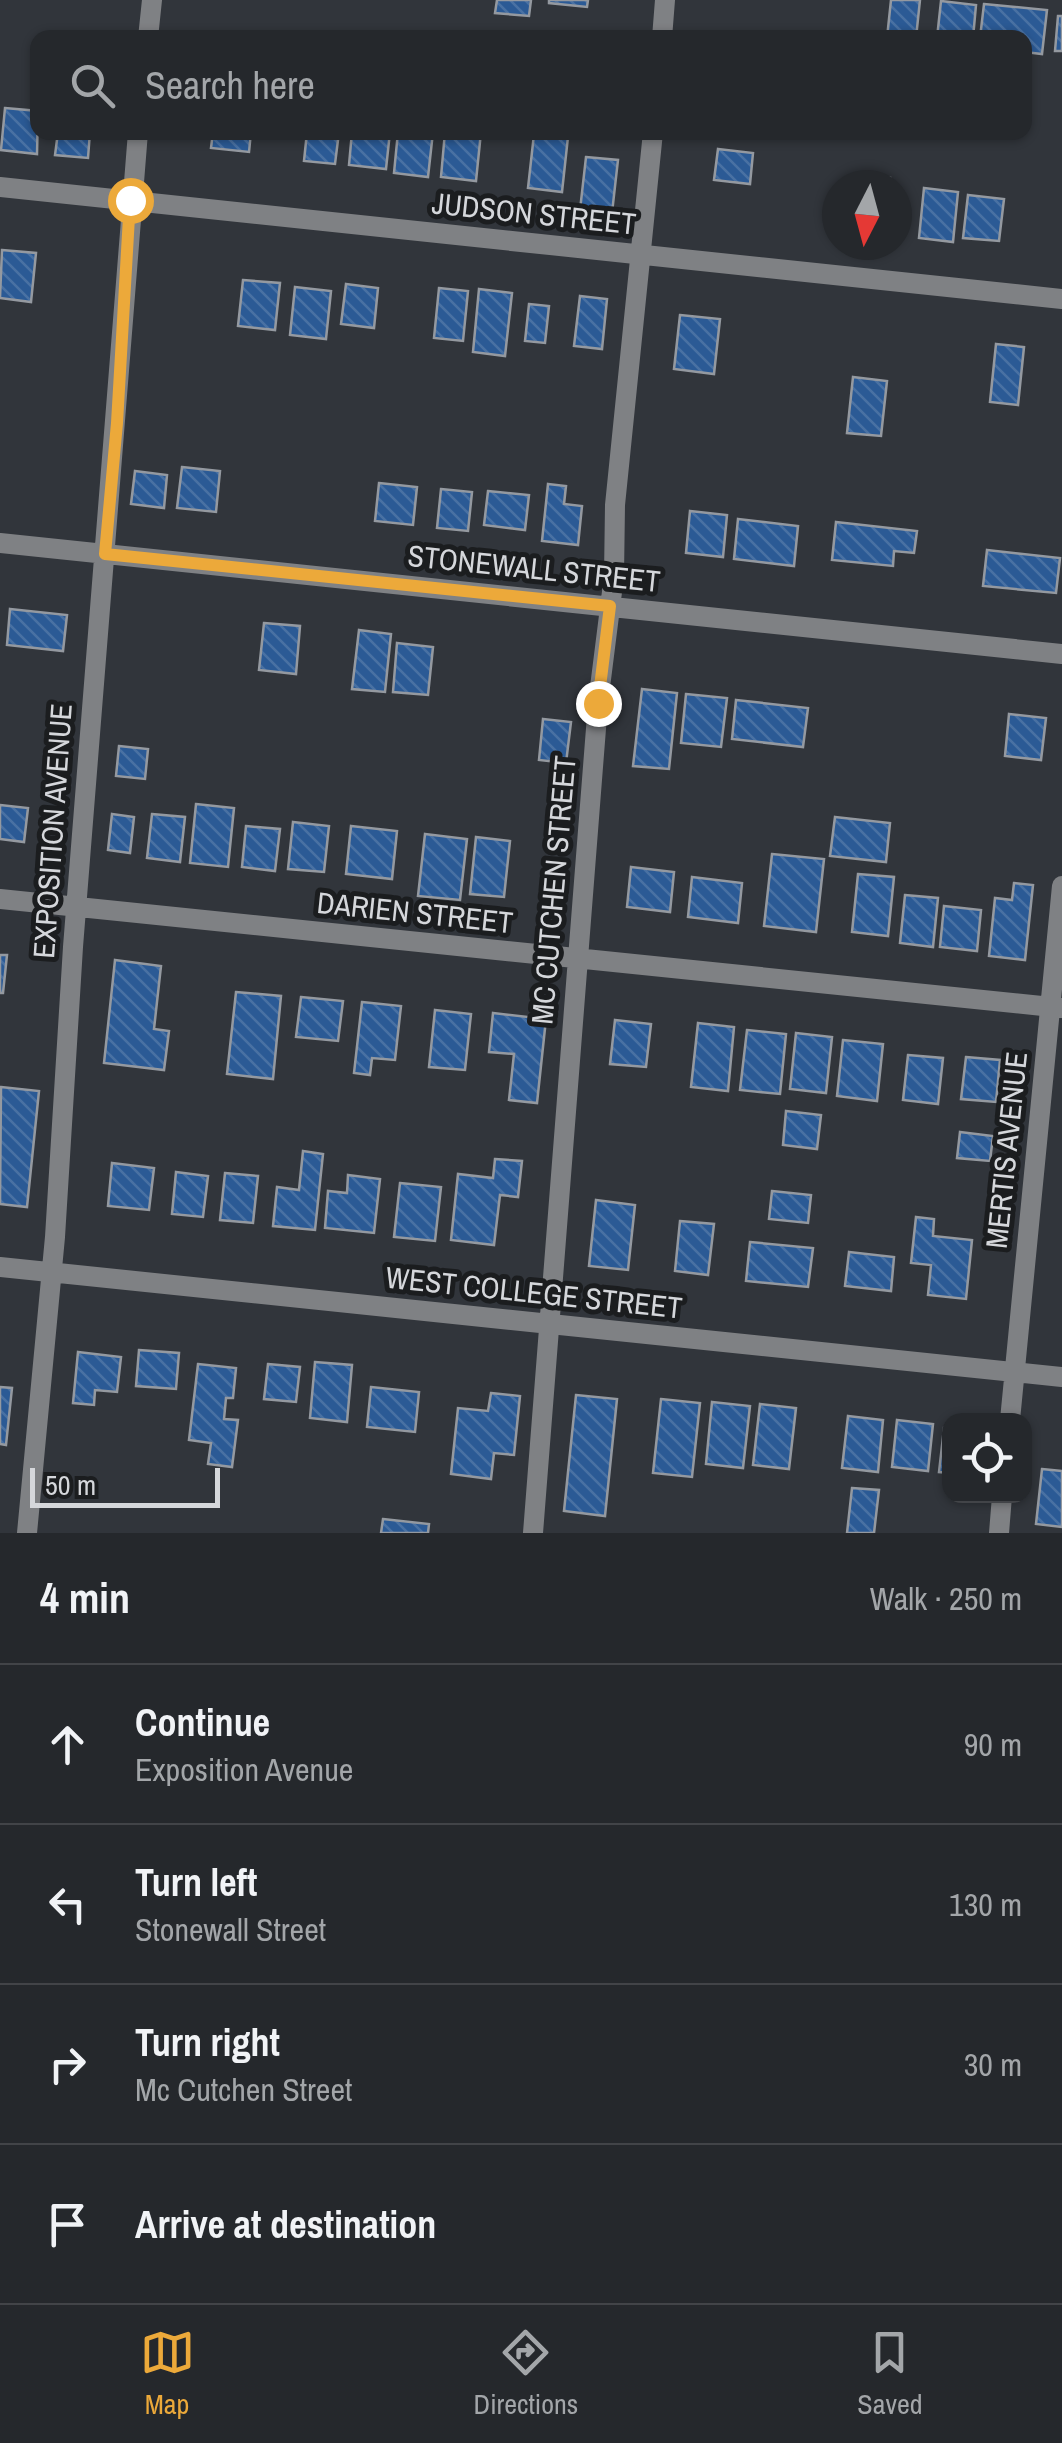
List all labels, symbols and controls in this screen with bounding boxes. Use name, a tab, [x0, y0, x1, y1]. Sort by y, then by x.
search box	[30, 30, 1032, 140]
icon: search	[65, 58, 120, 113]
text: Search here	[145, 60, 315, 111]
north arrow	[822, 170, 912, 260]
route start	[108, 178, 154, 224]
street label: JUDSON STREET	[430, 182, 638, 244]
street label: STONEWALL STREET	[406, 535, 662, 601]
route end	[576, 681, 622, 727]
street label: EXPOSITION AVENUE	[23, 702, 81, 960]
street label: MC CUTCHEN STREET	[521, 754, 585, 1026]
street label: DARIEN STREET	[315, 882, 515, 942]
street label: MERTIS AVENUE	[976, 1050, 1036, 1250]
street label: WEST COLLEGE STREET	[384, 1257, 684, 1327]
map controls	[942, 1413, 1032, 1503]
button: locate	[942, 1413, 1032, 1503]
scale bar	[30, 1463, 220, 1508]
text: 50 m	[45, 1466, 96, 1504]
text: 4 min	[40, 1570, 130, 1626]
text: Walk · 250 m	[870, 1577, 1022, 1620]
text: Continue	[135, 1697, 270, 1748]
icon: ahead	[40, 1717, 95, 1772]
text: 90 m	[964, 1723, 1022, 1766]
text: Exposition Avenue	[135, 1748, 353, 1791]
text: Turn left	[135, 1857, 257, 1908]
icon: left	[40, 1877, 95, 1932]
text: 130 m	[949, 1883, 1022, 1926]
text: Stonewall Street	[135, 1908, 326, 1951]
text: Turn right	[135, 2017, 280, 2068]
icon: right	[40, 2037, 95, 2092]
text: 30 m	[964, 2043, 1022, 2086]
text: Mc Cutchen Street	[135, 2068, 352, 2111]
icon: arrive	[40, 2197, 95, 2252]
text: Arrive at destination	[135, 2199, 436, 2250]
tab: Map	[140, 2325, 195, 2423]
tab: Directions	[474, 2325, 578, 2423]
tab: Saved	[857, 2325, 922, 2423]

